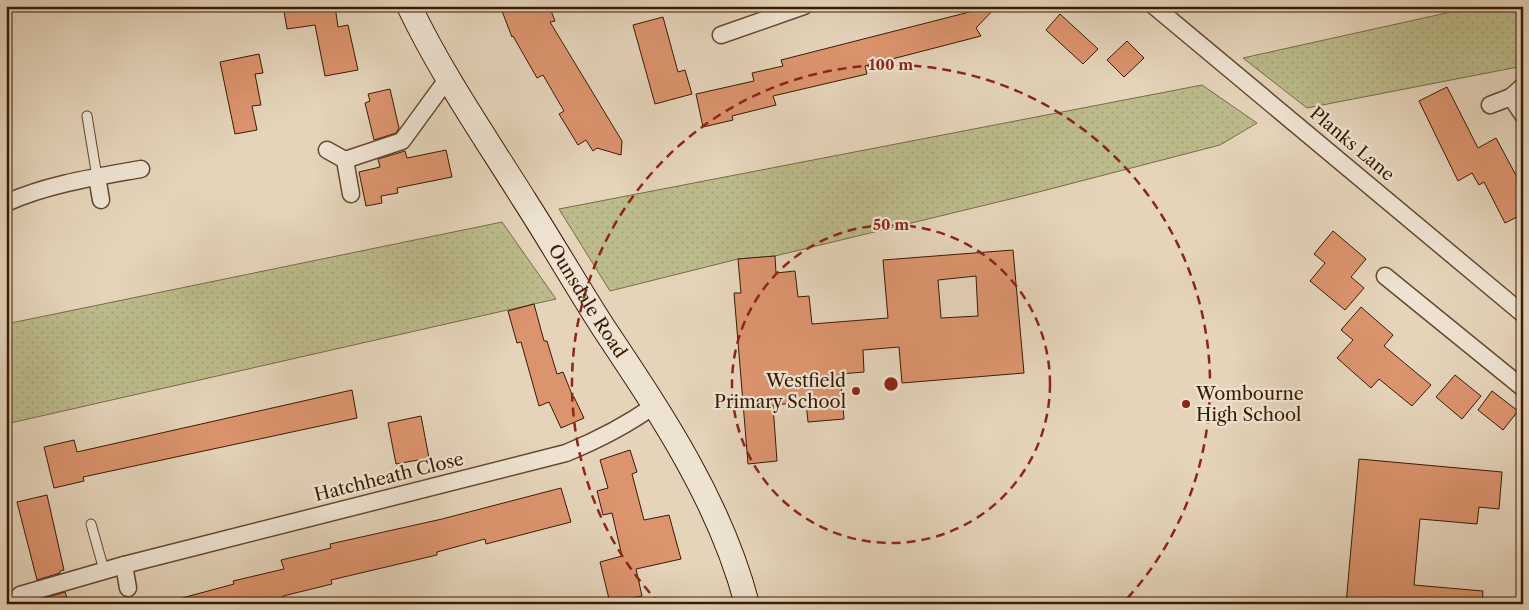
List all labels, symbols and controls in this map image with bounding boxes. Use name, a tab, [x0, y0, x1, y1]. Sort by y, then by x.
text: 100 m	[869, 55, 913, 74]
street label: Planks Lane	[1305, 102, 1399, 186]
text: 50 m	[873, 215, 909, 234]
street label: Ounsdale Road	[544, 240, 632, 362]
place label: Westfield Primary School	[714, 370, 846, 413]
centre of rings	[882, 375, 900, 393]
place label: Wombourne High School	[1195, 383, 1304, 426]
marker: Westfield Primary School	[850, 385, 862, 397]
marker: Wombourne High School	[1180, 398, 1192, 410]
street label: Hatchheath Close	[312, 448, 466, 506]

